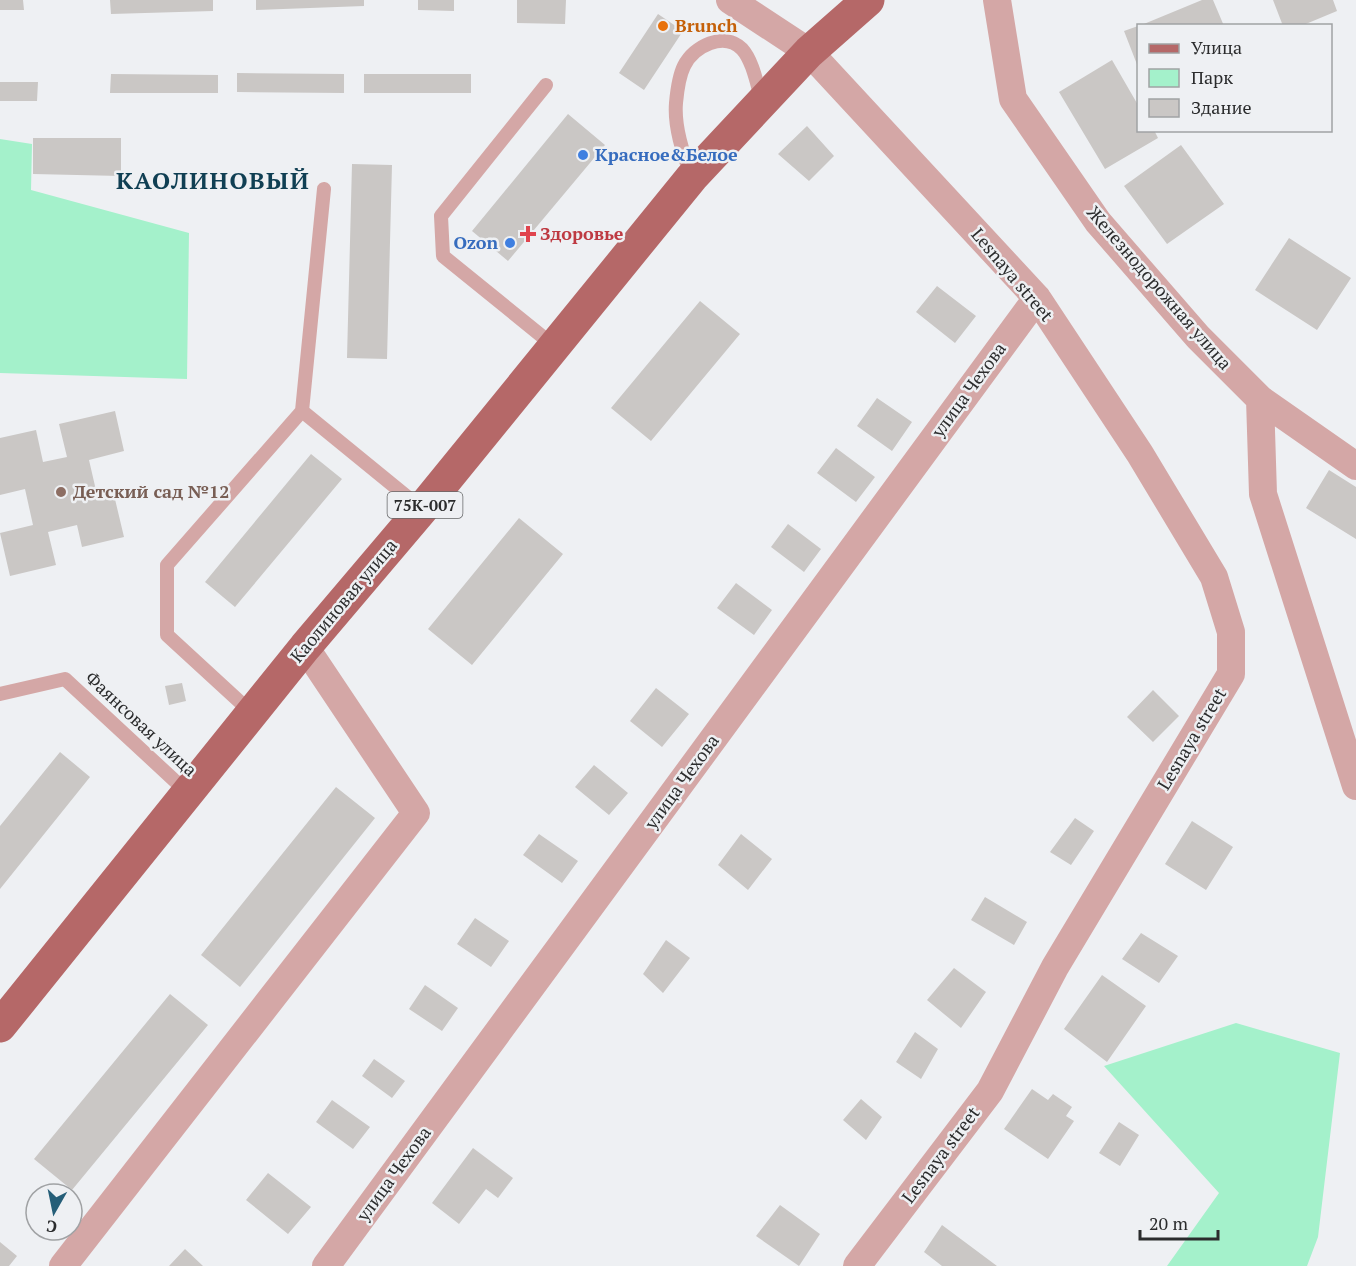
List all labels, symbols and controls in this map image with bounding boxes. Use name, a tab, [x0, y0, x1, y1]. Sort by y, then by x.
place label: Brunch	[675, 13, 738, 37]
marker: Brunch	[656, 19, 670, 33]
legend	[1137, 24, 1332, 132]
text: Улица	[1191, 35, 1242, 59]
text: Парк	[1191, 65, 1233, 89]
text: Здание	[1191, 95, 1251, 119]
place label: Красное&Белое	[595, 142, 738, 166]
marker: Красное&Белое	[576, 148, 590, 162]
district label: КАОЛИНОВЫЙ	[116, 164, 310, 196]
street label: Железнодорожная улица	[1082, 200, 1238, 374]
place label: Здоровье	[540, 221, 624, 245]
street label: Lesnaya street	[967, 223, 1059, 326]
marker: Здоровье	[521, 227, 535, 241]
place label: Ozon	[453, 230, 498, 254]
marker: Ozon	[503, 236, 517, 250]
street label: улица Чехова	[925, 337, 1011, 443]
place label: Детский сад №12	[73, 479, 229, 503]
marker: Детский сад №12	[54, 485, 68, 499]
road number: 75К-007	[388, 492, 462, 518]
street label: Каолиновая улица	[285, 534, 402, 667]
street label: Фаянсовая улица	[81, 665, 203, 781]
street label: Lesnaya street	[1151, 683, 1231, 794]
street label: улица Чехова	[638, 729, 724, 835]
street label: Lesnaya street	[896, 1101, 985, 1208]
street label: улица Чехова	[350, 1121, 436, 1227]
north arrow	[24, 1182, 84, 1242]
scale bar	[1140, 1203, 1218, 1241]
text: 20 m	[1149, 1211, 1189, 1235]
text: С	[45, 1215, 59, 1238]

